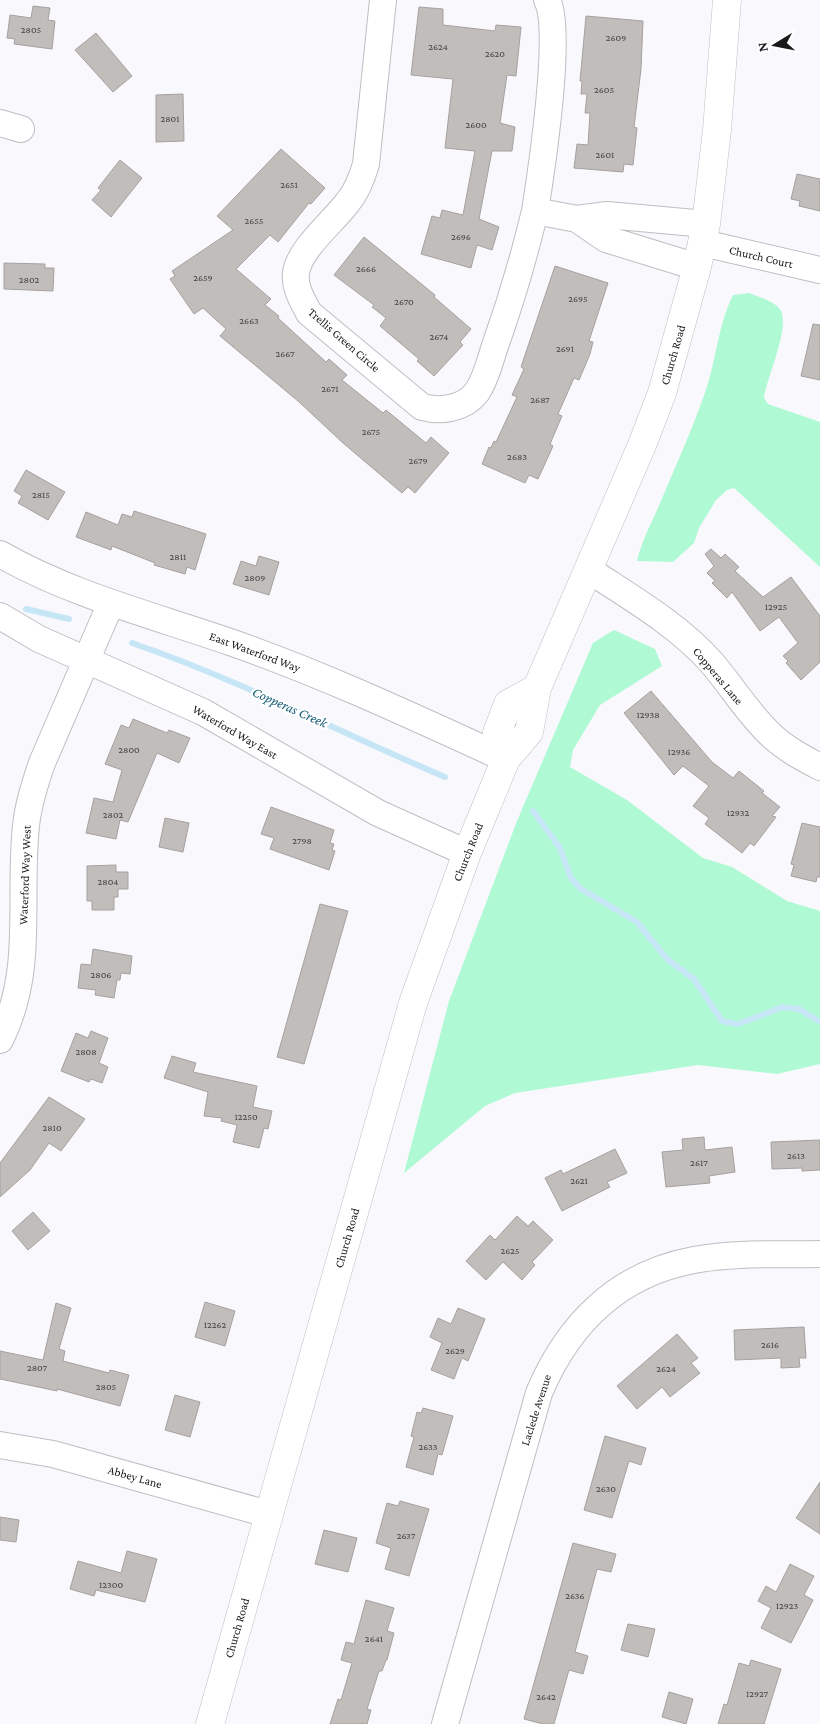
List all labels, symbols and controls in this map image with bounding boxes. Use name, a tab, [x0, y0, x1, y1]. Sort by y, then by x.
north arrow	[750, 20, 800, 70]
house number: 2805	[21, 24, 42, 35]
house number: 2609	[606, 32, 626, 43]
house number: 2624	[428, 41, 448, 52]
text: N	[753, 41, 771, 53]
house number: 2620	[485, 48, 505, 59]
house number: 2605	[594, 84, 614, 95]
house number: 2801	[160, 113, 180, 124]
house number: 2600	[465, 119, 487, 130]
house number: 2601	[596, 149, 614, 160]
house number: 2651	[280, 179, 298, 190]
house number: 2655	[244, 215, 264, 226]
house number: 2696	[451, 231, 471, 242]
street label: Church Court	[728, 243, 795, 271]
house number: 2666	[356, 263, 376, 274]
house number: 2659	[193, 272, 213, 283]
house number: 2802	[19, 274, 39, 285]
house number: 2695	[568, 293, 588, 304]
house number: 2670	[394, 296, 414, 307]
street label: Trellis Green Circle	[305, 305, 383, 375]
house number: 2663	[239, 315, 259, 326]
street label: Church Road	[658, 323, 688, 387]
house number: 2674	[430, 331, 448, 342]
house number: 2691	[556, 343, 574, 354]
house number: 2667	[275, 348, 295, 359]
house number: 2671	[321, 383, 339, 394]
house number: 2687	[530, 394, 550, 405]
house number: 2675	[362, 426, 381, 437]
house number: 2683	[507, 451, 527, 462]
house number: 2679	[408, 455, 428, 466]
house number: 2815	[32, 489, 50, 500]
house number: 2811	[170, 551, 186, 562]
house number: 2809	[245, 572, 265, 583]
house number: 12925	[765, 601, 788, 612]
street label: East Waterford Way	[208, 629, 303, 675]
street label: Copperas Lane	[690, 644, 746, 708]
water label: Copperas Creek	[250, 683, 331, 731]
street label: Waterford Way East	[190, 702, 281, 763]
house number: 12938	[636, 709, 660, 720]
house number: 2800	[118, 744, 140, 755]
house number: 12936	[668, 746, 690, 757]
house number: 12932	[727, 807, 749, 818]
house number: 2802	[103, 809, 123, 820]
street label: Church Road	[450, 820, 486, 883]
street label: Waterford Way West	[16, 824, 34, 925]
house number: 2798	[292, 835, 312, 846]
house number: 2804	[98, 876, 118, 887]
house number: 2806	[91, 969, 111, 980]
house number: 2808	[75, 1046, 97, 1057]
house number: 12250	[234, 1111, 258, 1122]
house number: 2810	[42, 1122, 62, 1133]
house number: 2613	[787, 1150, 805, 1161]
house number: 2617	[690, 1157, 708, 1168]
house number: 2621	[570, 1175, 588, 1186]
street label: Church Road	[332, 1206, 362, 1270]
house number: 2625	[500, 1245, 520, 1256]
house number: 12262	[204, 1319, 226, 1330]
house number: 2616	[761, 1339, 779, 1350]
house number: 2629	[445, 1345, 465, 1356]
house number: 2807	[27, 1362, 47, 1373]
house number: 2624	[656, 1363, 676, 1374]
street label: Laclede Avenue	[518, 1373, 554, 1447]
house number: 2805	[96, 1381, 117, 1392]
house number: 2633	[419, 1441, 438, 1452]
street label: Abbey Lane	[106, 1463, 164, 1491]
house number: 2630	[596, 1483, 616, 1494]
house number: 2637	[397, 1530, 416, 1541]
house number: 12300	[99, 1579, 123, 1590]
house number: 2636	[565, 1590, 585, 1601]
street label: Church Road	[222, 1596, 252, 1660]
house number: 12923	[776, 1600, 799, 1611]
house number: 2641	[365, 1633, 383, 1644]
house number: 12927	[746, 1688, 769, 1699]
house number: 2642	[536, 1691, 556, 1702]

